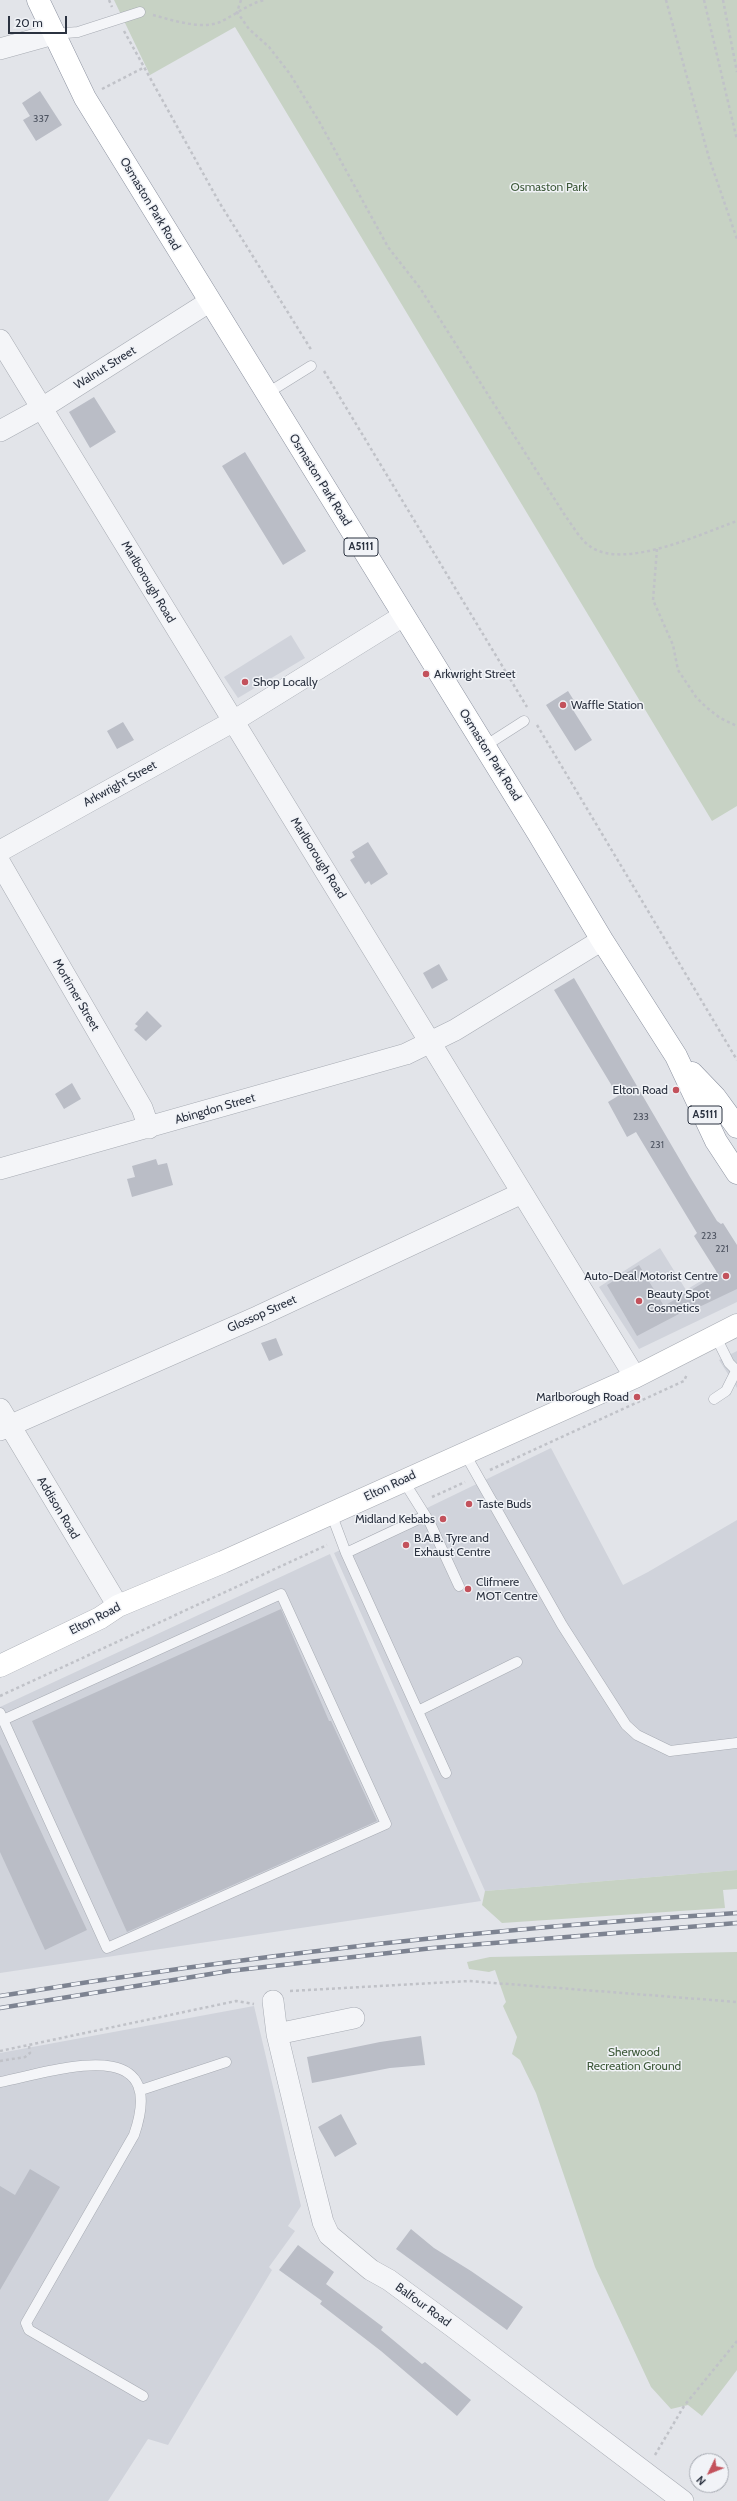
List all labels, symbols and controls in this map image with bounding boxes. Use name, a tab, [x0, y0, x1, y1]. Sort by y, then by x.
scale bar	[10, 8, 69, 34]
text: 20 m	[15, 15, 43, 30]
house number: 337	[33, 113, 49, 125]
street label: Osmaston Park Road	[117, 155, 183, 253]
park label: Osmaston Park	[510, 180, 588, 194]
street label: Walnut Street	[71, 343, 139, 393]
street label: Osmaston Park Road	[286, 431, 354, 529]
street label: Marlborough Road	[118, 538, 178, 626]
road number: A5111	[344, 538, 378, 556]
place label: Arkwright Street	[434, 667, 516, 681]
marker: Arkwright Street	[421, 669, 431, 679]
place label: Shop Locally	[253, 675, 318, 689]
marker: Shop Locally	[240, 677, 250, 687]
place label: Waffle Station	[571, 698, 644, 712]
marker: Waffle Station	[558, 700, 568, 710]
street label: Osmaston Park Road	[456, 706, 524, 804]
street label: Arkwright Street	[81, 758, 159, 810]
street label: Marlborough Road	[287, 815, 349, 901]
street label: Mortimer Street	[50, 957, 102, 1033]
place label: Elton Road	[613, 1083, 668, 1097]
marker: Elton Road	[671, 1085, 681, 1095]
street label: Abingdon Street	[173, 1091, 257, 1127]
road number: A5111	[688, 1106, 722, 1124]
house number: 233	[633, 1111, 649, 1123]
house number: 231	[650, 1139, 664, 1151]
house number: 223	[701, 1230, 717, 1242]
house number: 221	[715, 1243, 729, 1255]
place label: Auto-Deal Motorist Centre	[584, 1269, 718, 1283]
marker: Auto-Deal Motorist Centre	[721, 1271, 731, 1281]
place label: Beauty Spot Cosmetics	[647, 1287, 709, 1315]
street label: Glossop Street	[225, 1292, 299, 1336]
marker: Beauty Spot Cosmetics	[634, 1296, 644, 1306]
place label: Marlborough Road	[536, 1390, 629, 1404]
marker: Marlborough Road	[632, 1392, 642, 1402]
street label: Elton Road	[362, 1468, 418, 1504]
street label: Addison Road	[34, 1474, 82, 1542]
place label: Taste Buds	[477, 1497, 531, 1511]
marker: Taste Buds	[464, 1499, 474, 1509]
place label: Midland Kebabs	[355, 1512, 435, 1526]
marker: Midland Kebabs	[438, 1514, 448, 1524]
place label: B.A.B. Tyre and Exhaust Centre	[414, 1531, 490, 1559]
marker: B.A.B. Tyre and Exhaust Centre	[401, 1540, 411, 1550]
place label: Clifmere MOT Centre	[476, 1575, 538, 1603]
marker: Clifmere MOT Centre	[463, 1584, 473, 1594]
street label: Elton Road	[67, 1600, 123, 1638]
park label: Sherwood Recreation Ground	[587, 2045, 681, 2073]
street label: Balfour Road	[392, 2280, 454, 2330]
north arrow	[689, 2453, 729, 2493]
text: N	[693, 2473, 709, 2488]

